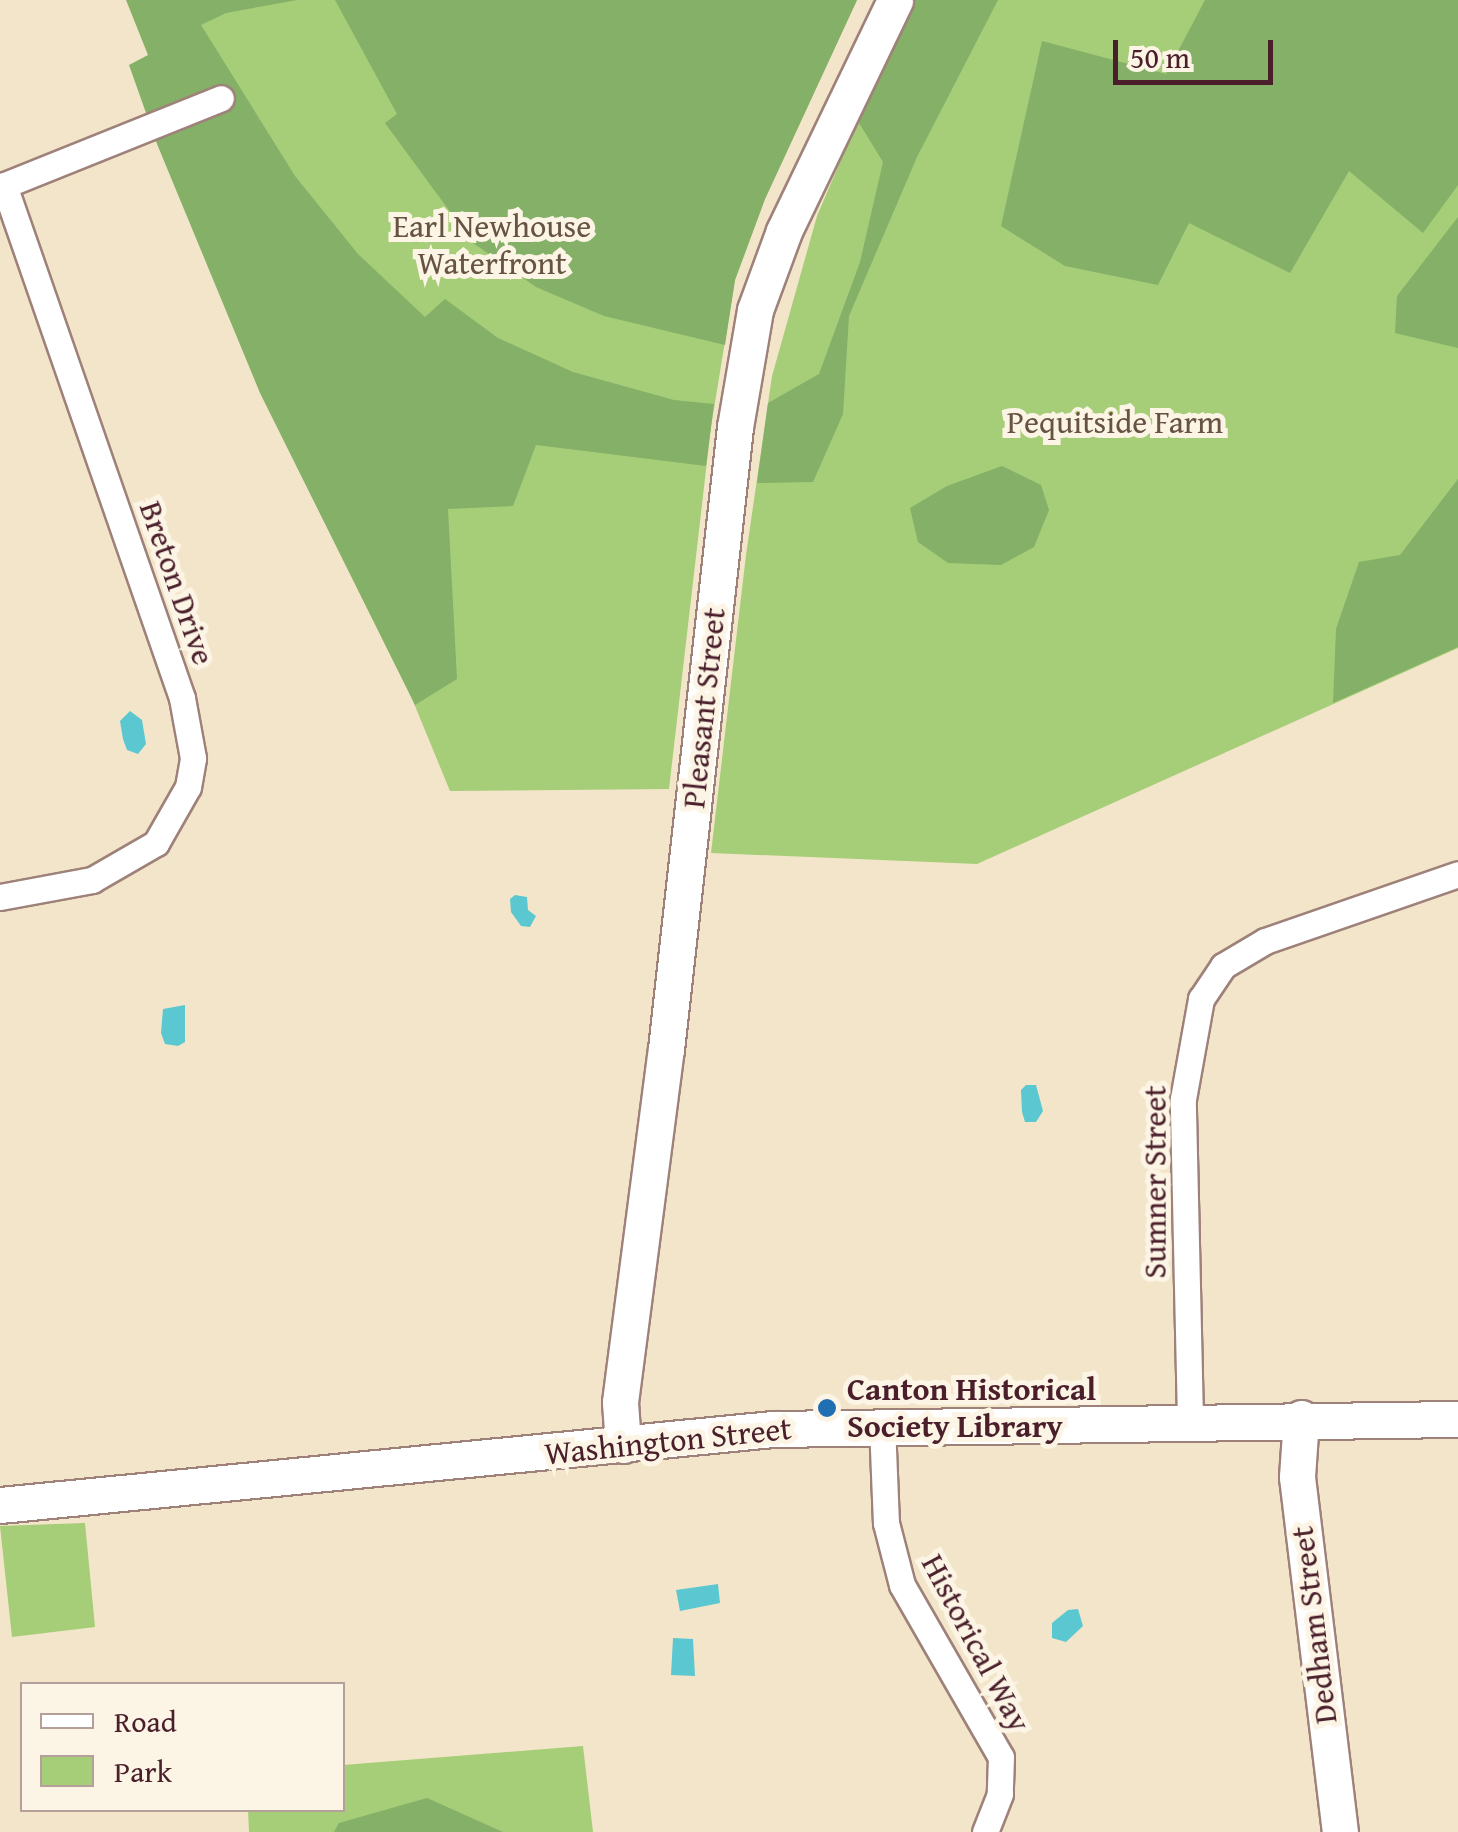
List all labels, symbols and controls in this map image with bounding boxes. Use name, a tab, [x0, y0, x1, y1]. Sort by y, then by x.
scale bar	[1118, 20, 1278, 82]
text: 50 m	[1130, 35, 1190, 79]
park label: Earl Newhouse Waterfront	[393, 208, 591, 283]
park label: Pequitside Farm	[1007, 403, 1223, 441]
street label: Breton Drive	[131, 496, 223, 670]
street label: Pleasant Street	[674, 606, 734, 810]
street label: Sumner Street	[1136, 1085, 1174, 1279]
place label: Canton Historical Society Library	[847, 1371, 1096, 1446]
marker: Canton Historical Society Library	[816, 1397, 838, 1419]
street label: Washington Street	[543, 1409, 793, 1473]
street label: Dedham Street	[1283, 1524, 1345, 1726]
street label: Historical Way	[913, 1548, 1039, 1738]
legend	[20, 1682, 345, 1812]
text: Road	[114, 1699, 177, 1743]
text: Park	[114, 1749, 172, 1793]

